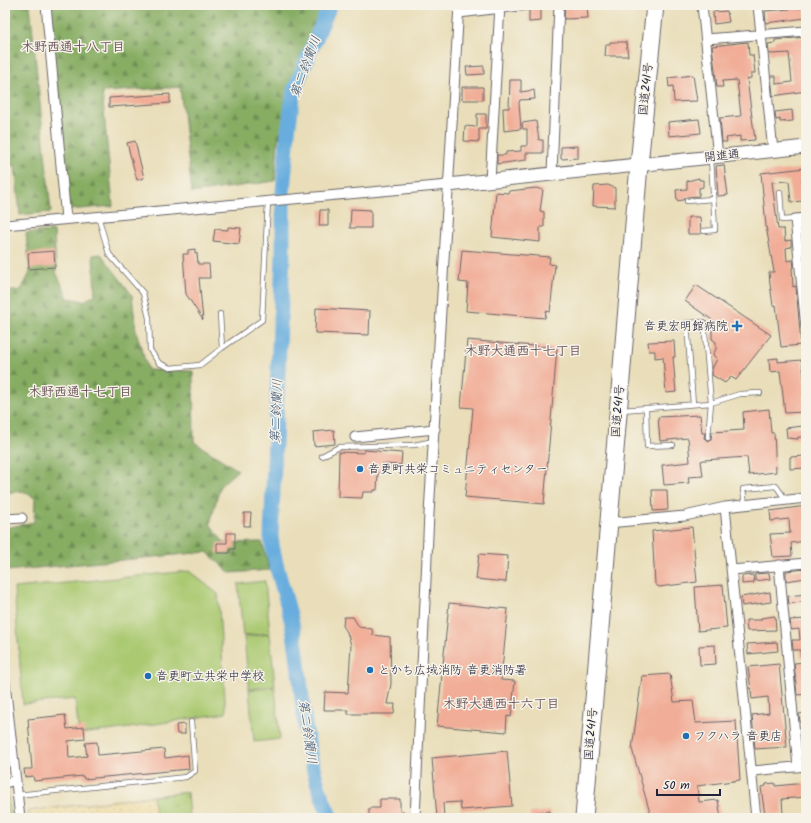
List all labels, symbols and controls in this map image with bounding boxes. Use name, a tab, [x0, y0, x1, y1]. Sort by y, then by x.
water label: 第二鈴蘭川	[285, 33, 327, 101]
district label: 木野西通十八丁目	[21, 37, 125, 58]
street label: 国道241号	[634, 61, 658, 117]
street label: 開進通	[703, 145, 741, 167]
place label: 音更宏明館病院	[644, 317, 728, 336]
marker: 音更宏明館病院	[731, 320, 743, 332]
district label: 木野大通西十七丁目	[464, 341, 582, 362]
water label: 第二鈴蘭川	[265, 378, 289, 444]
district label: 木野西通十七丁目	[28, 382, 132, 403]
street label: 国道241号	[606, 384, 630, 438]
place label: 音更町共栄コミュニティセンター	[368, 460, 548, 479]
marker: 音更町共栄コミュニティセンター	[355, 464, 365, 474]
place label: とかち広域消防 音更消防署	[378, 661, 527, 680]
marker: とかち広域消防 音更消防署	[365, 665, 375, 675]
place label: 音更町立共栄中学校	[156, 667, 264, 686]
marker: 音更町立共栄中学校	[143, 671, 153, 681]
district label: 木野大通西十六丁目	[442, 694, 560, 715]
water label: 第二鈴蘭川	[292, 698, 322, 766]
street label: 国道241号	[579, 707, 603, 761]
place label: フクハラ 音更店	[694, 727, 782, 746]
marker: フクハラ 音更店	[681, 731, 691, 741]
scale bar	[657, 771, 720, 797]
text: 50 m	[663, 776, 690, 795]

